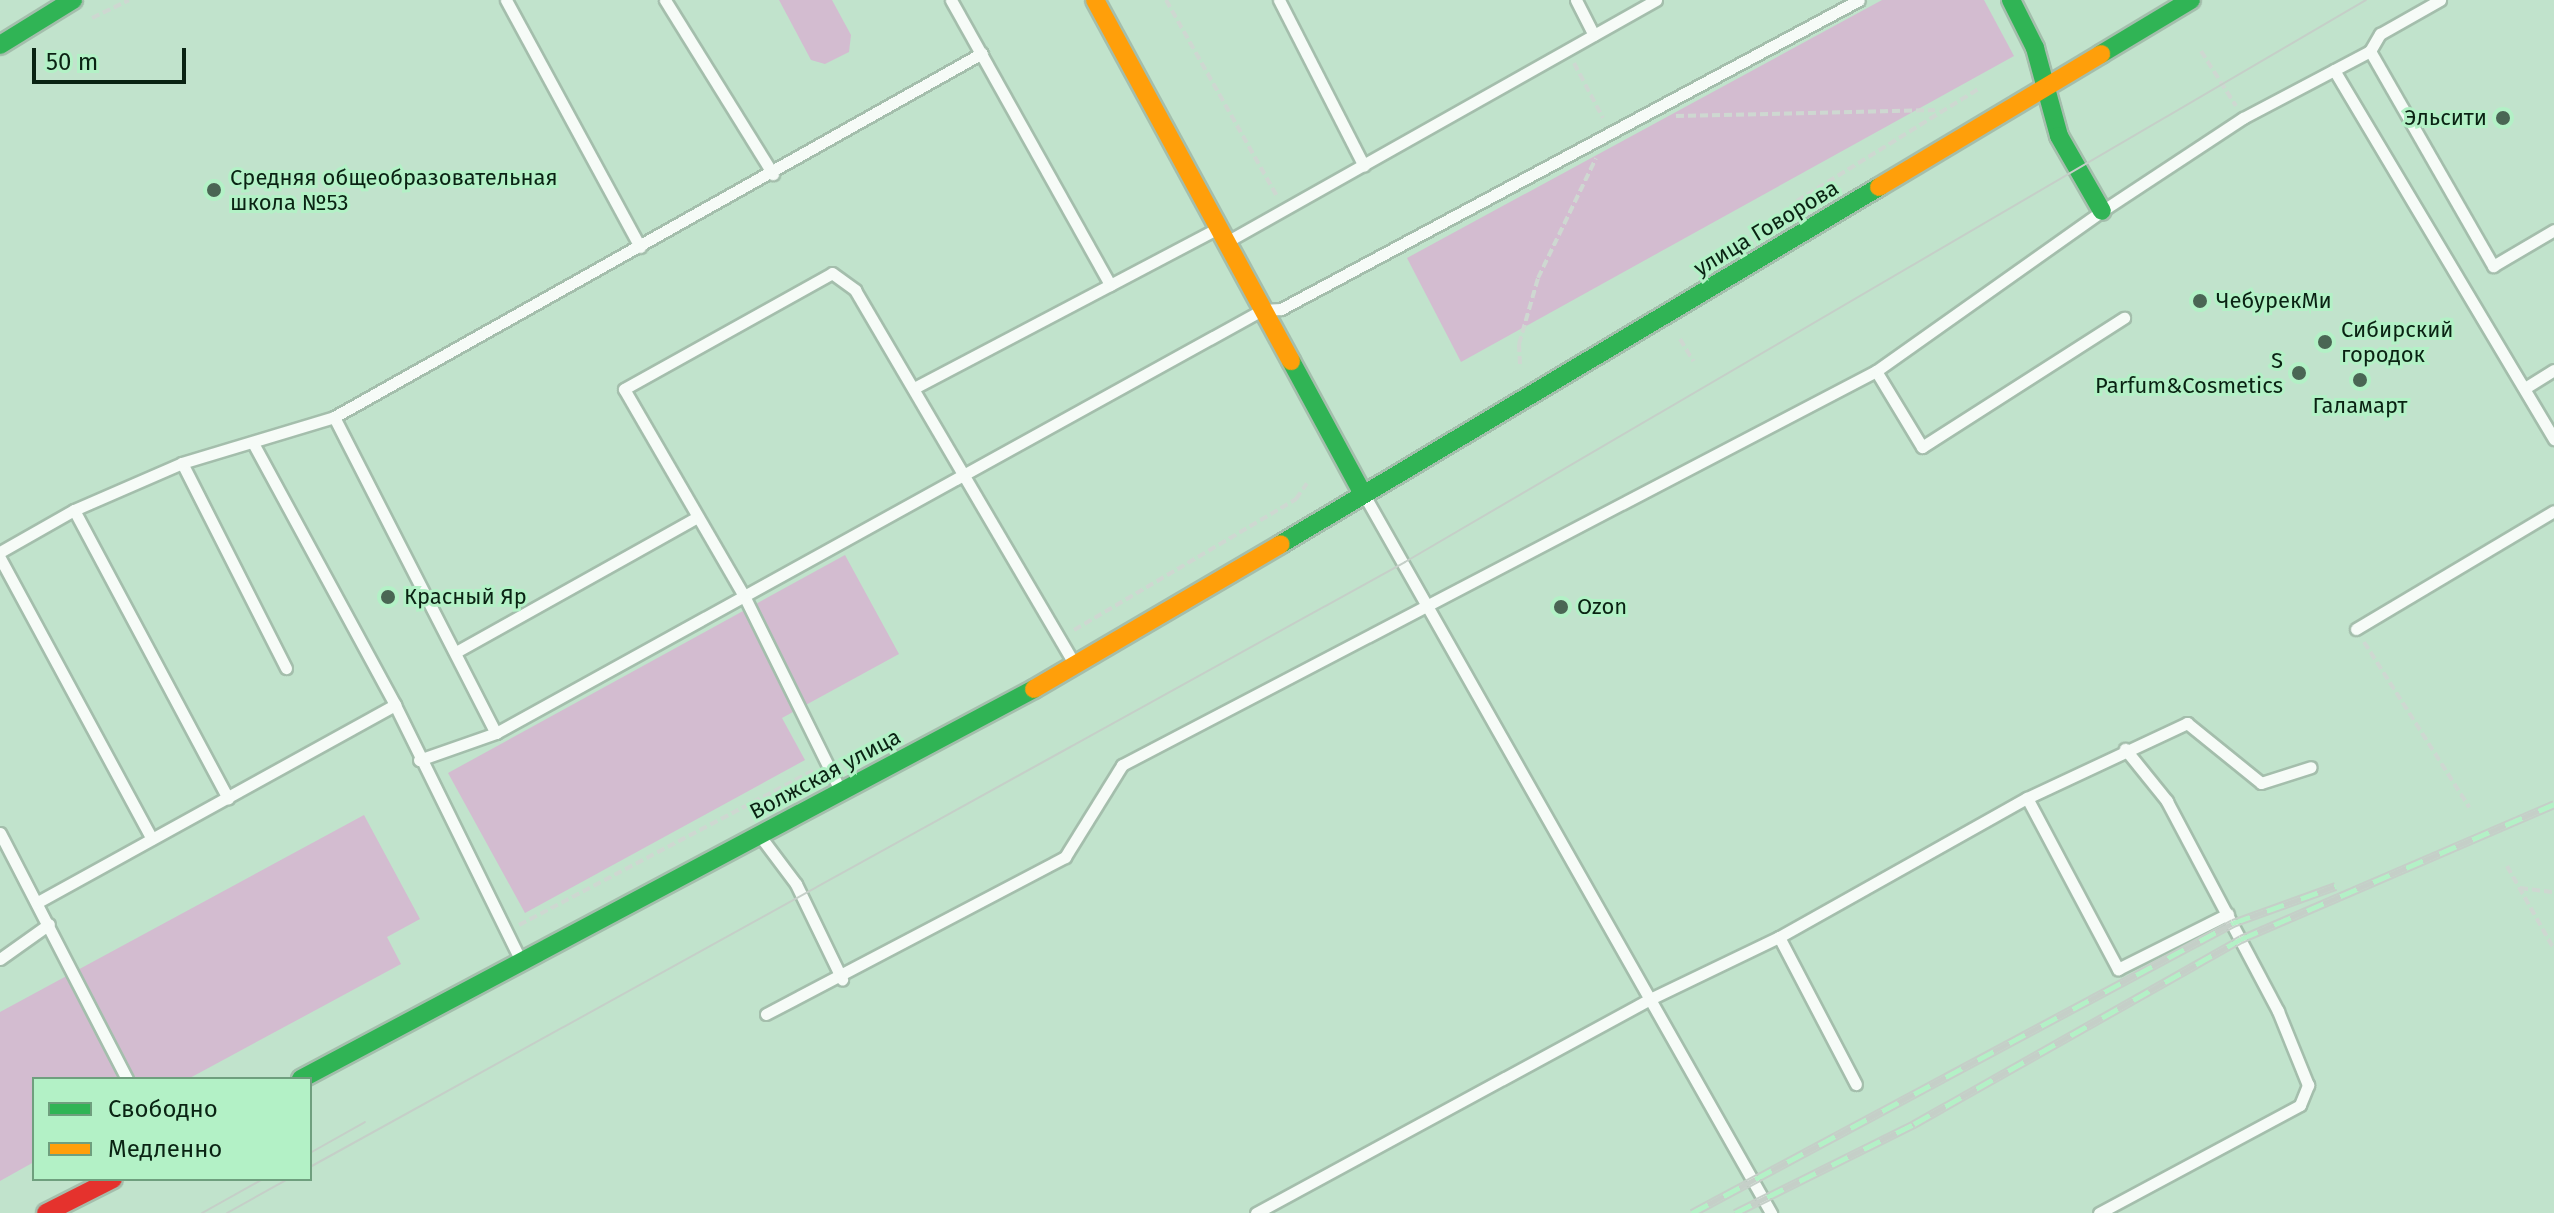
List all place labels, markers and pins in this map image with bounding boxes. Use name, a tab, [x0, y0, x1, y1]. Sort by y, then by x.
place label: Эльсити	[2405, 105, 2487, 131]
marker: Эльсити	[2494, 109, 2512, 127]
place label: Средняя общеобразовательная школа №53	[230, 164, 558, 216]
marker: Средняя общеобразовательная школа №53	[205, 181, 223, 199]
place label: ЧебурекМи	[2216, 288, 2332, 314]
marker: ЧебурекМи	[2191, 292, 2209, 310]
place label: Сибирский городок	[2341, 316, 2454, 368]
marker: Сибирский городок	[2316, 333, 2334, 351]
place label: S Parfum&Cosmetics	[2095, 347, 2283, 398]
marker: S Parfum&Cosmetics	[2290, 364, 2308, 382]
marker: Галамарт	[2351, 371, 2369, 389]
place label: Галамарт	[2313, 393, 2407, 419]
place label: Красный Яр	[404, 584, 527, 610]
marker: Красный Яр	[379, 588, 397, 606]
place label: Ozon	[1577, 594, 1627, 620]
marker: Ozon	[1552, 598, 1570, 616]

